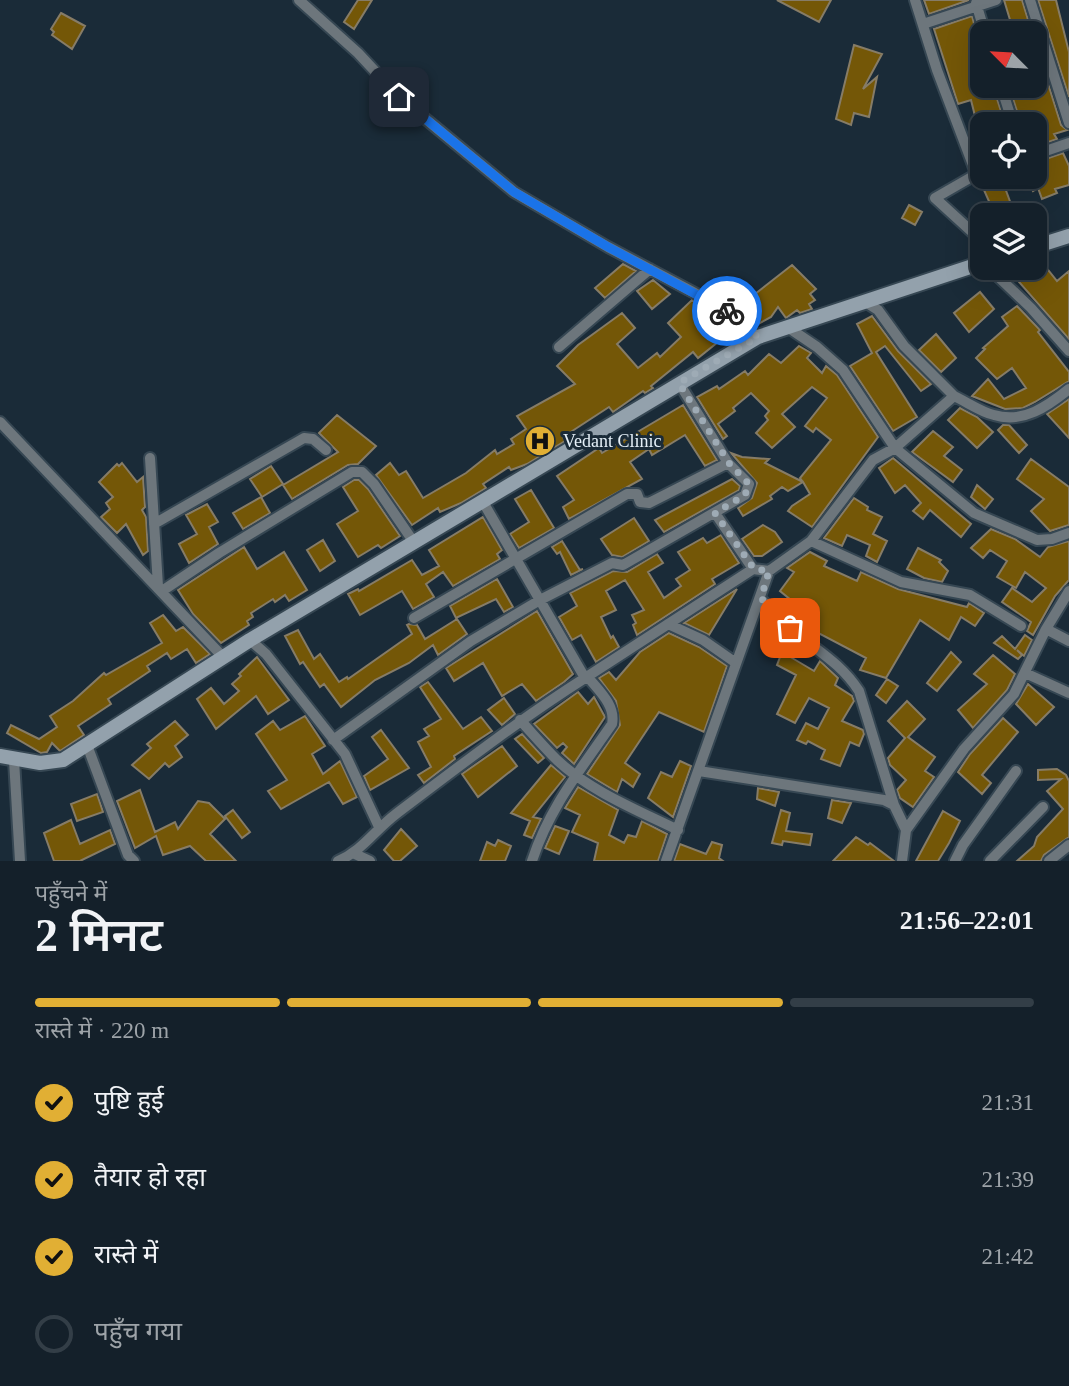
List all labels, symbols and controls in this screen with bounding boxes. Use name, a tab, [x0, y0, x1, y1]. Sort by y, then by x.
north arrow	[970, 21, 1046, 98]
map controls	[970, 21, 1047, 280]
pin	[369, 67, 429, 127]
icon: home	[380, 78, 418, 116]
button: locate	[970, 112, 1047, 189]
button: layers	[970, 203, 1047, 280]
courier	[692, 276, 762, 346]
icon: bike	[708, 292, 746, 330]
hospital icon: Vedant Clinic	[523, 424, 557, 458]
place label: Vedant Clinic	[563, 431, 661, 451]
pin	[760, 598, 820, 658]
icon: bag	[771, 609, 809, 647]
text: पहुँचने में	[35, 881, 107, 906]
text: 21:56–22:01	[900, 906, 1034, 935]
text: 2 मिनट	[35, 910, 163, 961]
text: रास्ते में · 220 m	[35, 1018, 169, 1043]
icon: check	[35, 1084, 73, 1122]
text: पुष्टि हुई	[94, 1086, 164, 1115]
text: 21:31	[982, 1090, 1034, 1115]
icon: check	[35, 1161, 73, 1199]
text: तैयार हो रहा	[94, 1163, 206, 1192]
text: 21:39	[982, 1167, 1034, 1192]
icon: check	[35, 1238, 73, 1276]
text: रास्ते में	[94, 1240, 158, 1269]
text: 21:42	[982, 1244, 1034, 1269]
text: पहुँच गया	[94, 1317, 182, 1346]

